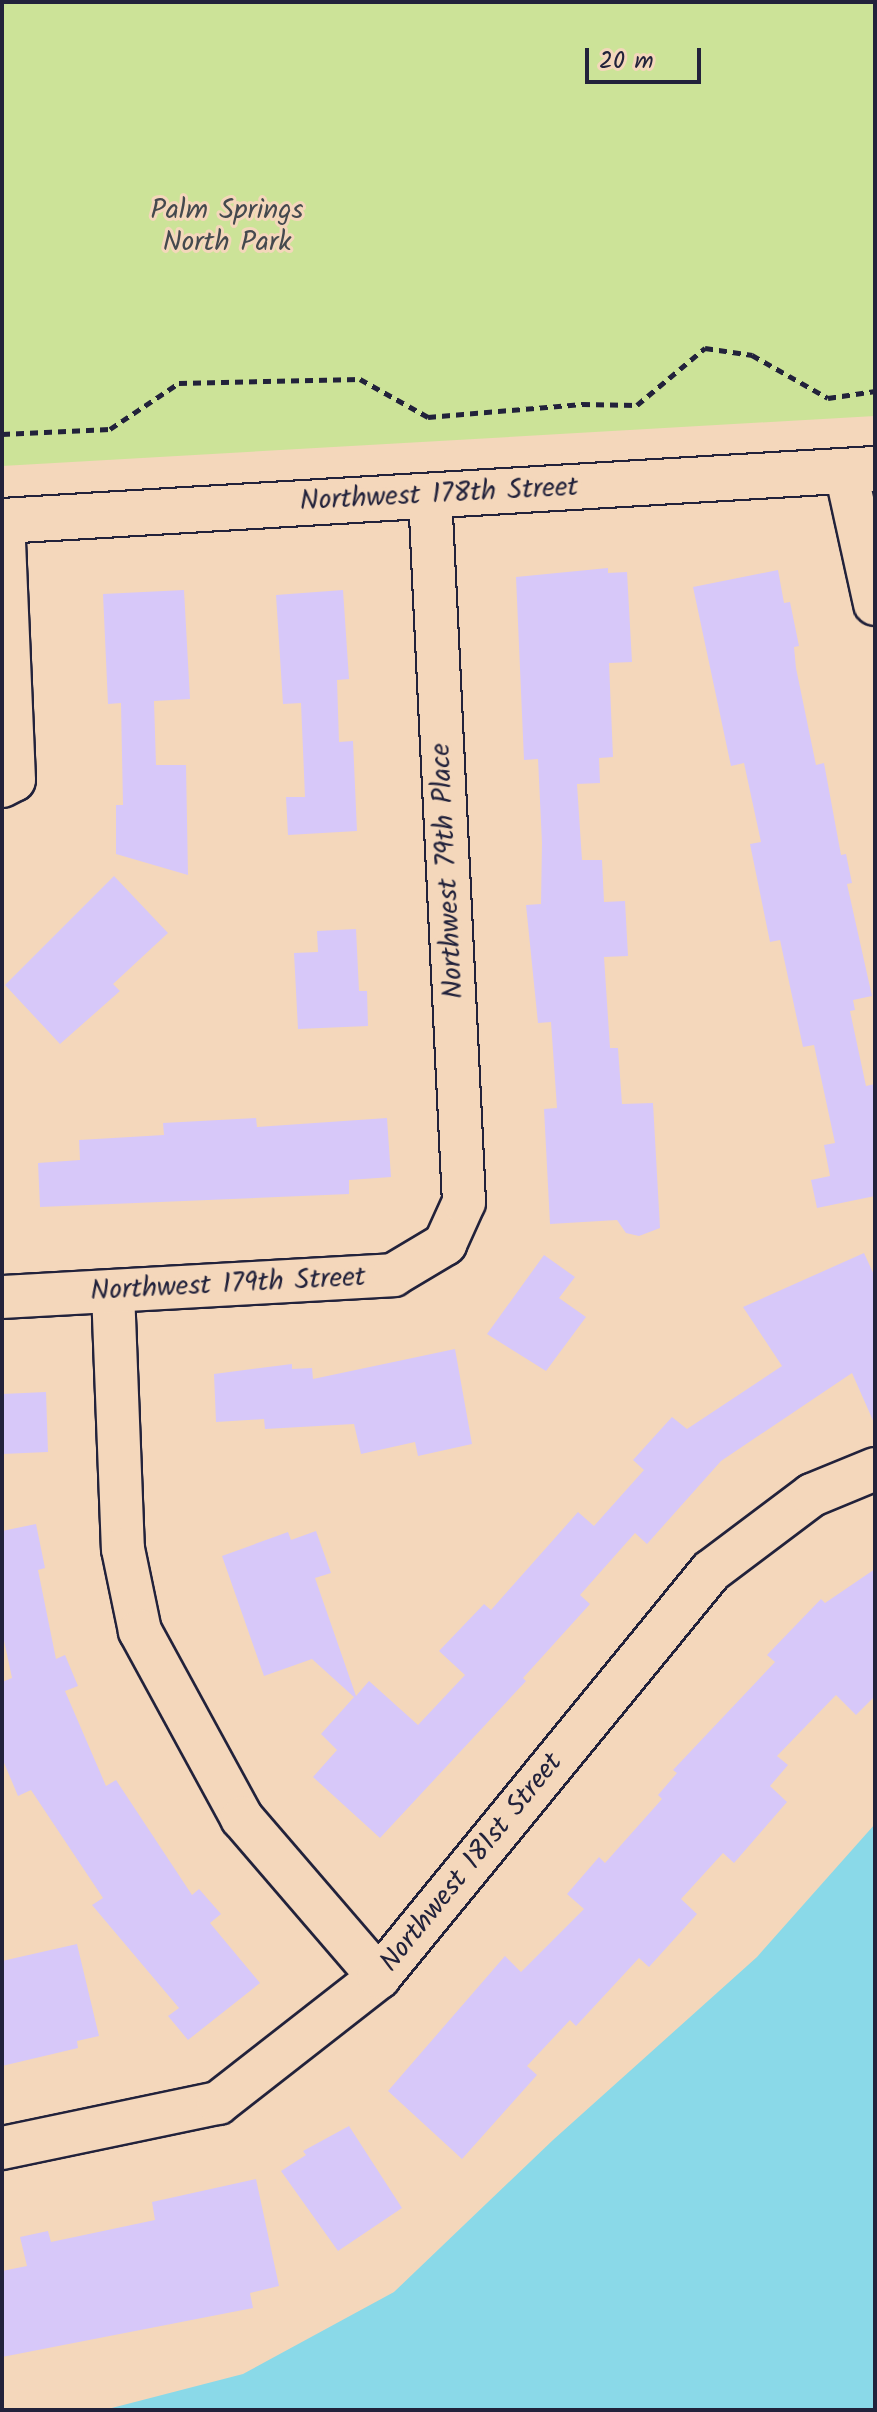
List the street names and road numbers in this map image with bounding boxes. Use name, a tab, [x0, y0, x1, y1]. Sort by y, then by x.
street label: Northwest 178th Street	[299, 471, 579, 519]
street label: Northwest 79th Place	[425, 742, 471, 1000]
street label: Northwest 179th Street	[89, 1261, 367, 1309]
street label: Northwest 181st Street	[373, 1747, 571, 1979]

